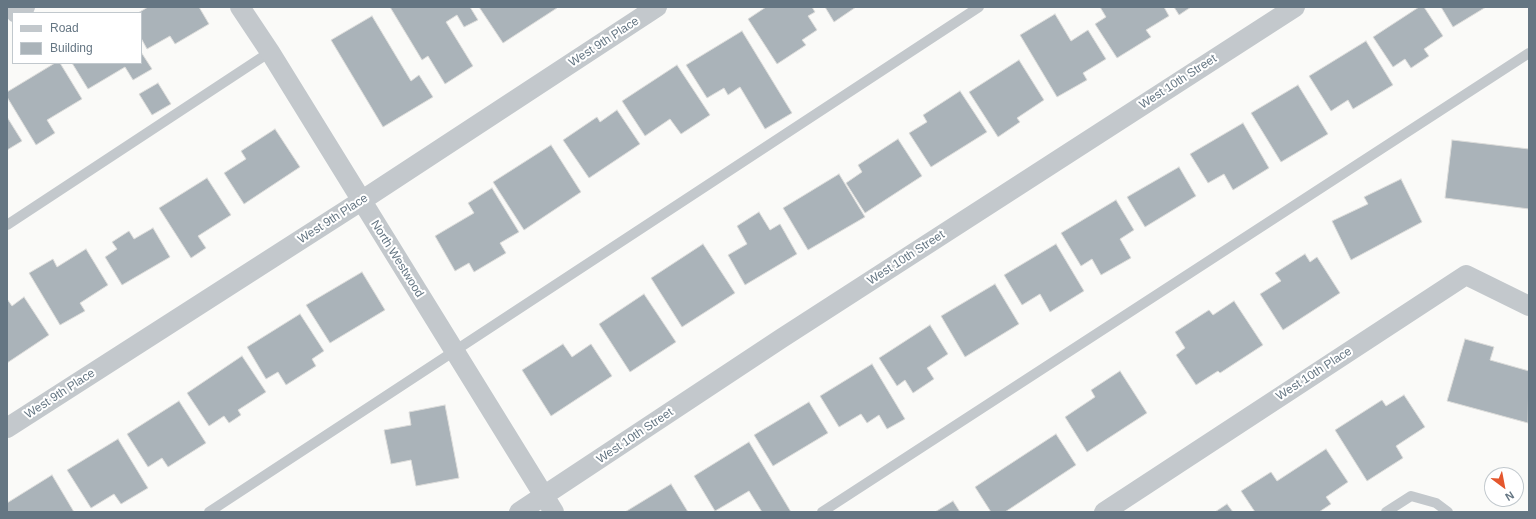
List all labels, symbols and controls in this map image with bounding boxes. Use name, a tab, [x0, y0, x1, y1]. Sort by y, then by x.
legend	[12, 12, 142, 64]
street label: West 9th Place	[566, 14, 642, 70]
text: Road	[50, 21, 79, 35]
text: Building	[50, 41, 93, 55]
street label: West 10th Street	[1137, 52, 1219, 112]
street label: West 9th Place	[295, 191, 371, 247]
street label: North Westwood	[367, 218, 427, 300]
street label: West 10th Street	[865, 228, 947, 288]
street label: West 10th Place	[1274, 344, 1354, 404]
street label: West 9th Place	[22, 366, 98, 422]
street label: West 10th Street	[594, 405, 676, 467]
north arrow	[1484, 467, 1524, 507]
text: N	[1503, 489, 1516, 504]

